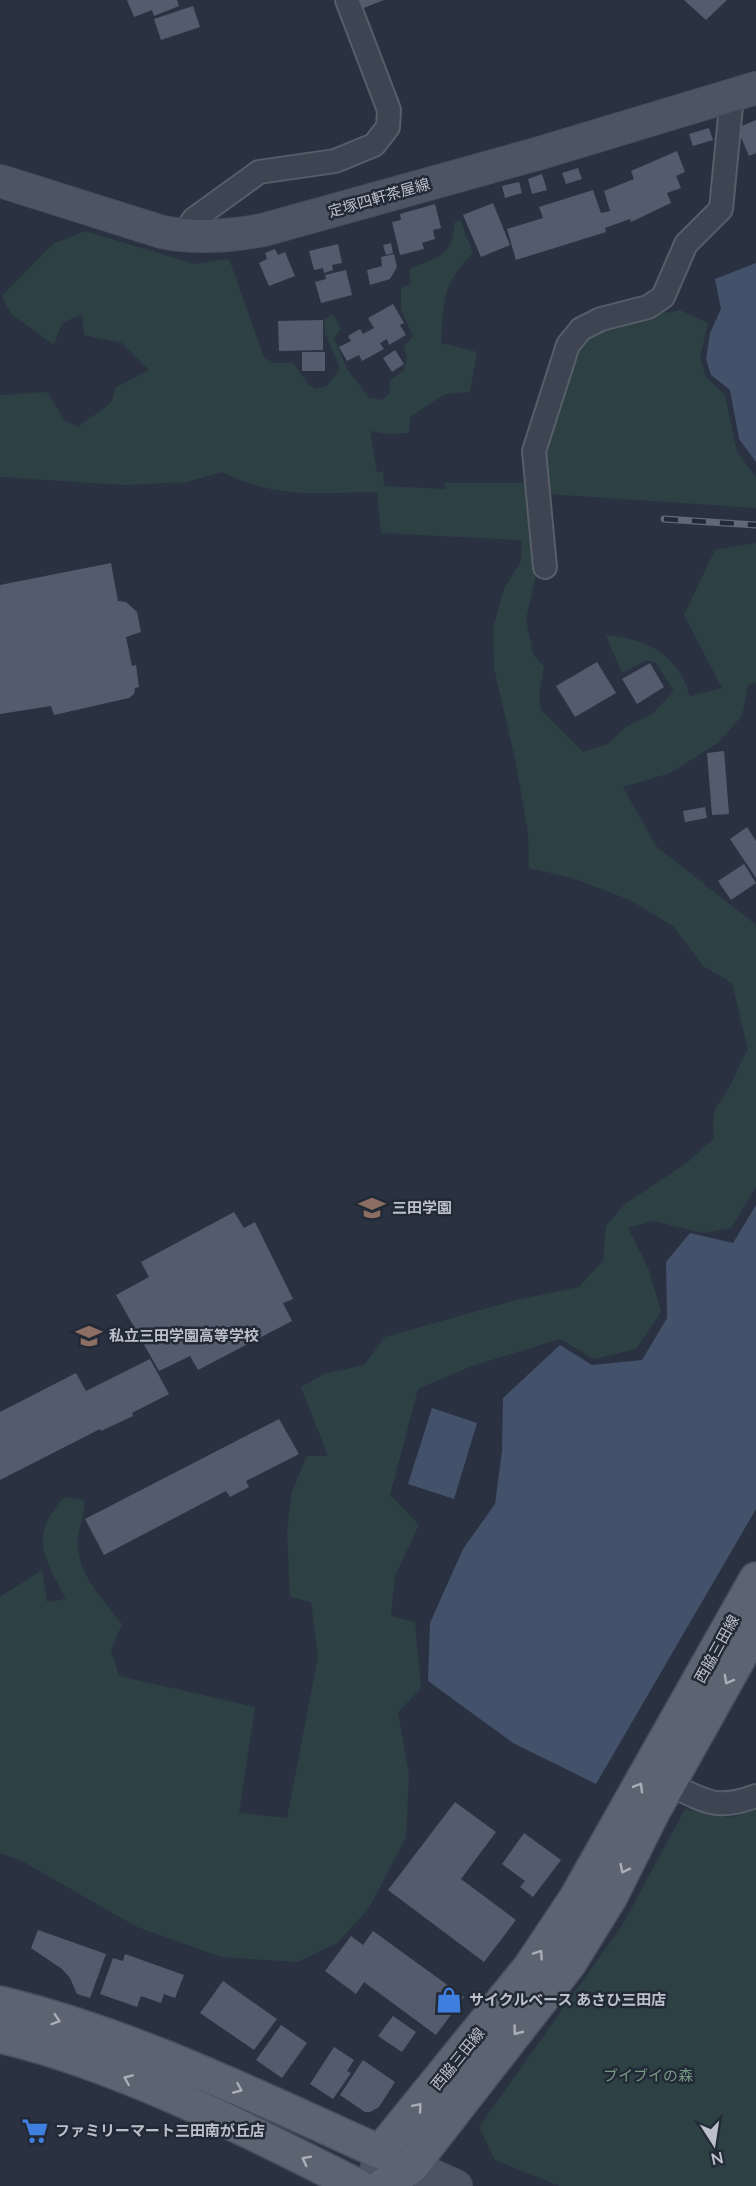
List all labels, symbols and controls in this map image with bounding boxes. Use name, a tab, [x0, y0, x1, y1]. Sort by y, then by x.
street label: 定塚四軒茶屋線	[326, 174, 432, 220]
school or university icon: 三田学園	[357, 1193, 387, 1223]
place label: 三田学園	[392, 1198, 452, 1216]
school or university icon: 私立三田学園高等学校	[74, 1321, 104, 1351]
place label: 私立三田学園高等学校	[109, 1326, 259, 1344]
street label: 西脇三田線	[690, 1611, 742, 1686]
one-way arrow	[724, 1673, 735, 1684]
one-way arrow	[632, 1783, 644, 1793]
one-way arrow	[620, 1863, 632, 1874]
one-way arrow	[532, 1950, 543, 1961]
shop icon: サイクルベース あさひ三田店	[434, 1985, 464, 2015]
place label: サイクルベース あさひ三田店	[469, 1990, 666, 2008]
one-way arrow	[50, 2012, 61, 2025]
street label: 西脇三田線	[427, 2024, 488, 2093]
one-way arrow	[514, 2025, 525, 2036]
park label: ブイブイの森	[603, 2066, 693, 2084]
one-way arrow	[124, 2074, 135, 2086]
one-way arrow	[232, 2082, 243, 2094]
one-way arrow	[411, 2103, 422, 2114]
north arrow	[684, 2114, 744, 2174]
supermarket icon: ファミリーマート三田南が丘店	[20, 2116, 50, 2146]
place label: ファミリーマート三田南が丘店	[55, 2121, 265, 2139]
text: N	[709, 2149, 725, 2170]
one-way arrow	[301, 2155, 312, 2167]

